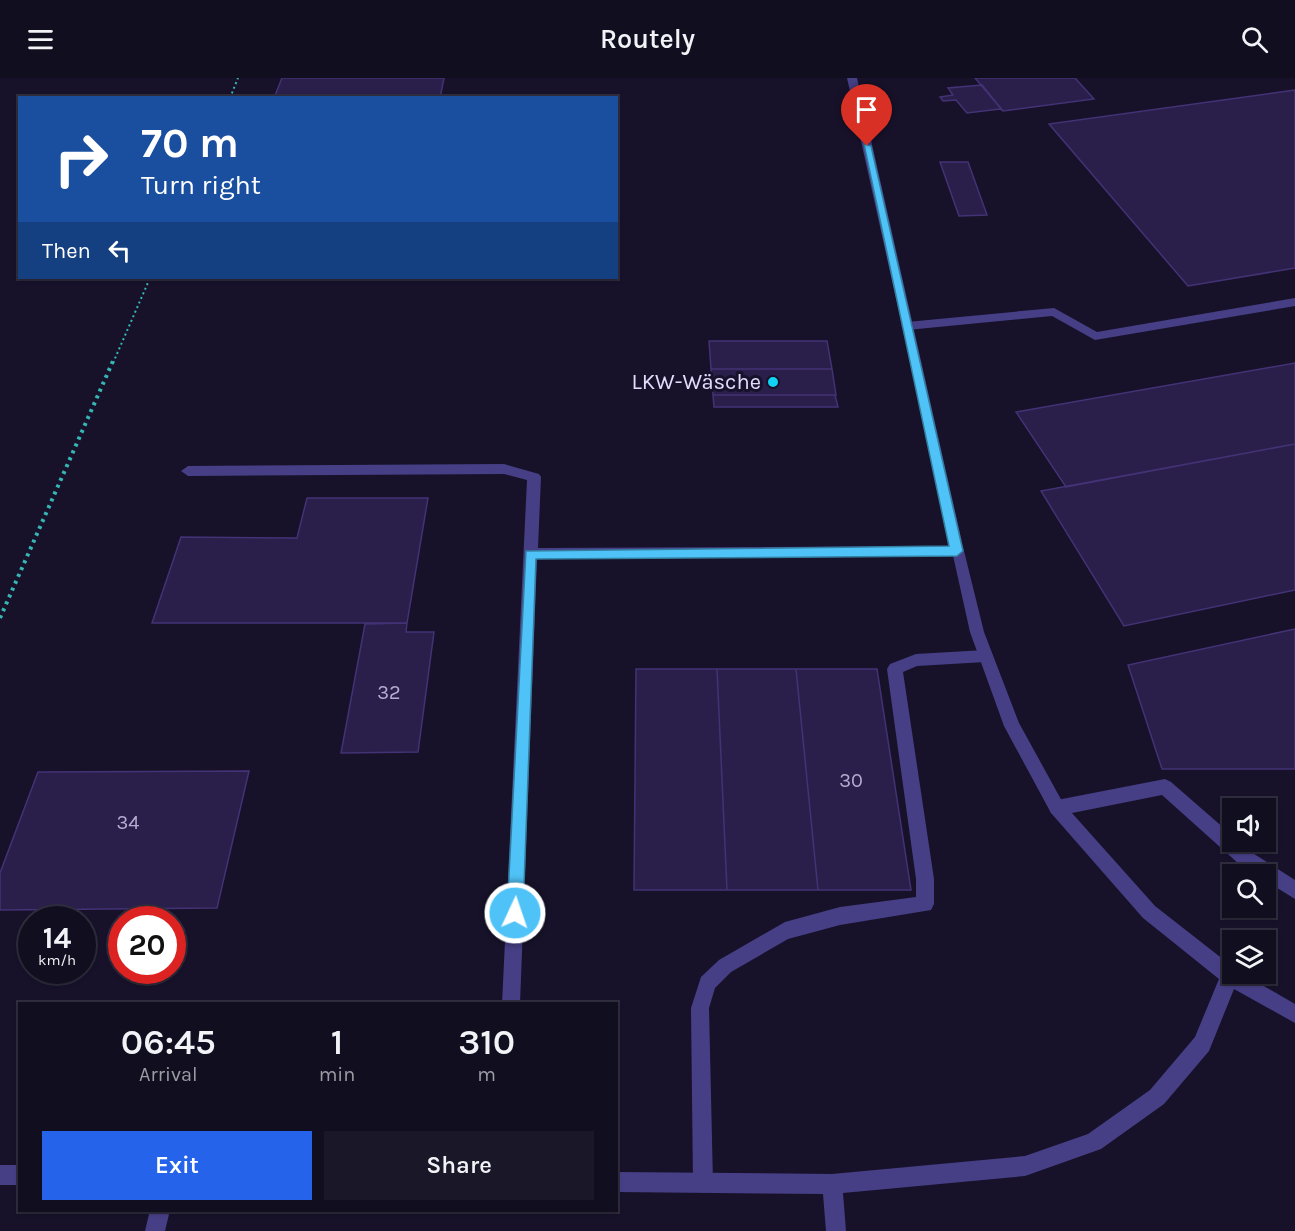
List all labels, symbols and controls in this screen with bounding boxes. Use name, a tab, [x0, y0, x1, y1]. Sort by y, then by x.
icon: menu	[24, 23, 57, 56]
text: Routely	[600, 23, 695, 55]
icon: search	[1238, 23, 1271, 56]
pin	[841, 84, 892, 146]
icon: arrive	[850, 93, 883, 126]
text: 70 m	[141, 118, 239, 168]
icon: right	[42, 120, 120, 198]
text: Turn right	[141, 169, 261, 201]
icon: left	[103, 234, 136, 267]
text: Then	[42, 238, 91, 264]
place label: LKW-Wäsche	[631, 369, 761, 395]
marker: LKW-Wäsche	[766, 375, 780, 389]
house number: 32	[377, 681, 401, 704]
house number: 30	[839, 769, 863, 792]
map controls	[1222, 798, 1276, 984]
button: sound	[1222, 798, 1276, 852]
house number: 34	[117, 811, 139, 834]
button: search	[1222, 864, 1276, 918]
position arrow	[483, 881, 547, 945]
speed limit sign: 20	[108, 906, 186, 984]
text: 14	[43, 920, 71, 956]
button: layers	[1222, 930, 1276, 984]
text: km/h	[38, 951, 76, 969]
text: 06:45	[121, 1021, 216, 1063]
text: 1	[331, 1021, 343, 1063]
text: 310	[458, 1021, 515, 1063]
text: Arrival	[139, 1063, 198, 1086]
text: min	[319, 1063, 355, 1086]
text: m	[477, 1063, 496, 1086]
button: Exit	[42, 1131, 312, 1200]
button: Share	[324, 1131, 594, 1200]

